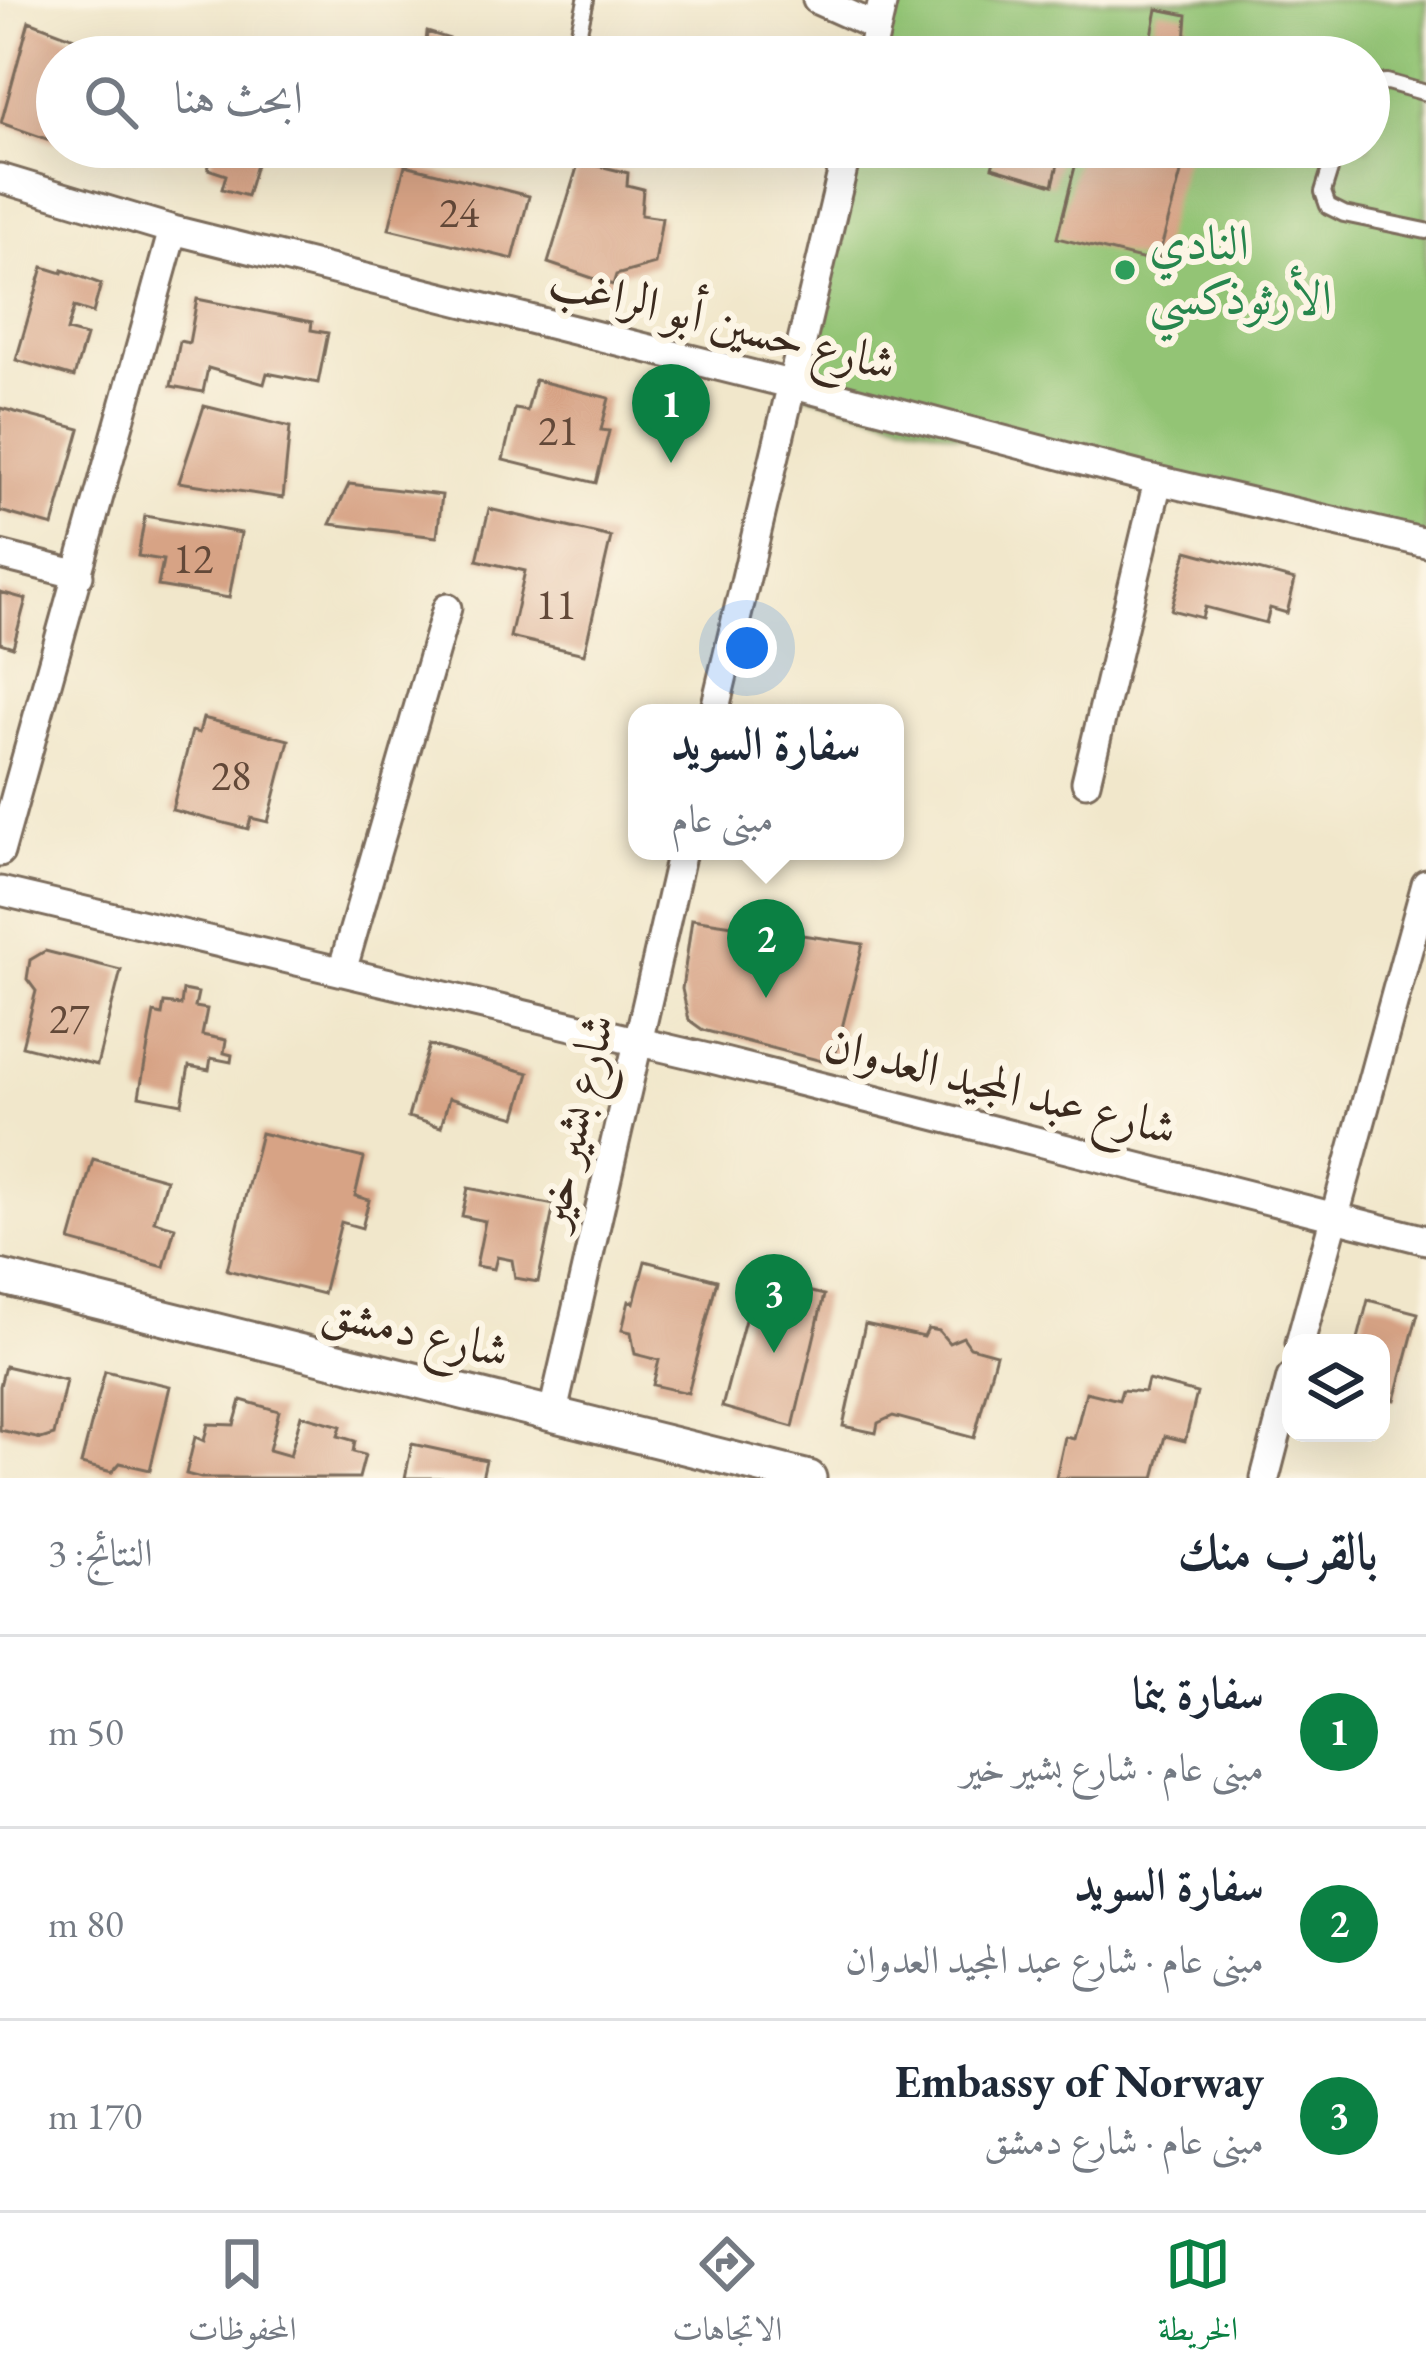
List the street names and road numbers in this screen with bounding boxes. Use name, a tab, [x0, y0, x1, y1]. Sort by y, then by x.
street label: شارع حسين أبو الراغب	[541, 246, 903, 403]
street label: شارع بشير خير	[517, 1008, 637, 1241]
street label: شارع عبد المجيد العدوان	[816, 1011, 1183, 1167]
street label: شارع دمشق	[315, 1278, 515, 1390]

